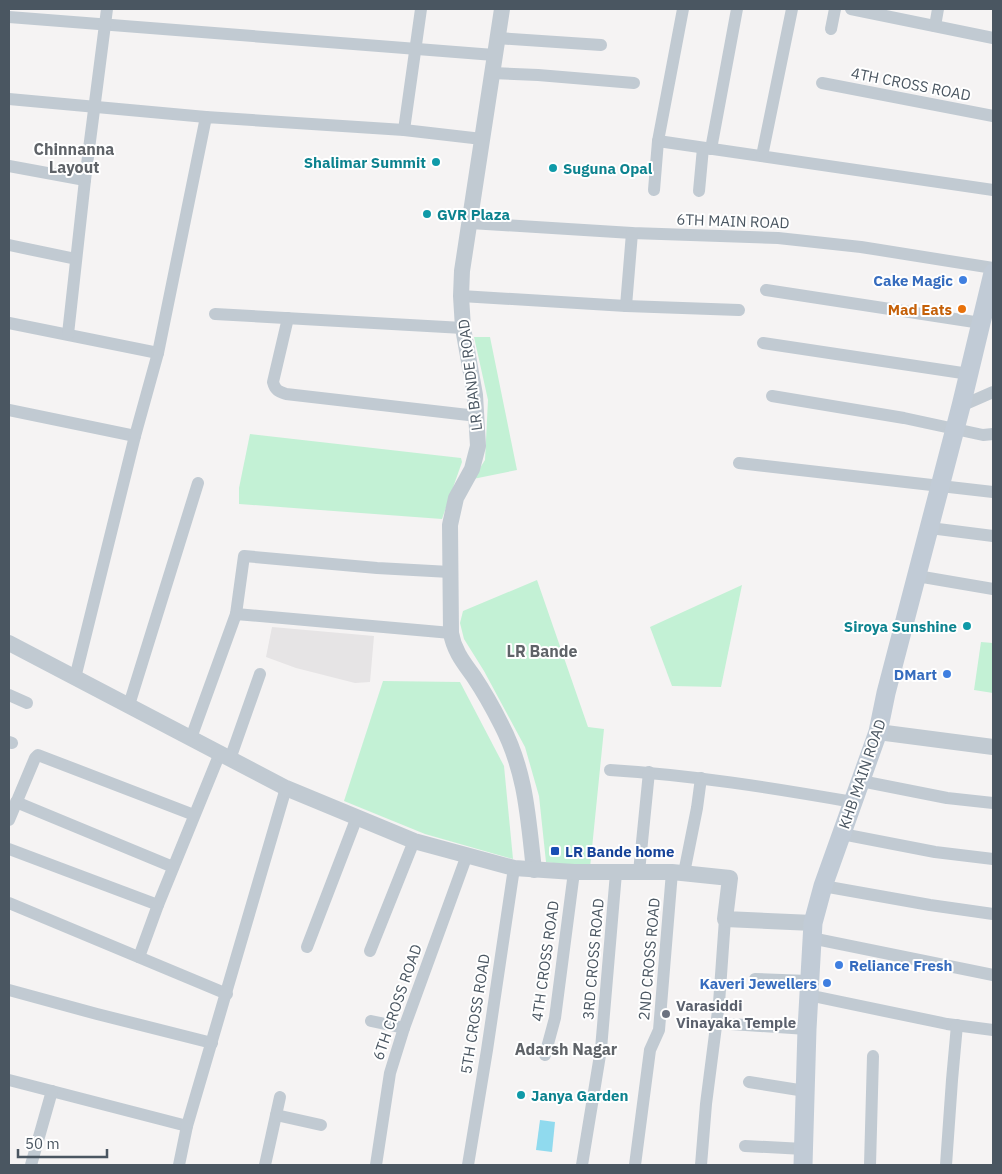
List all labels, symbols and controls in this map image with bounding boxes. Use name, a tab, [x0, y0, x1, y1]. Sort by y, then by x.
street label: 4TH CROSS ROAD	[850, 63, 972, 105]
district label: Chinnanna Layout	[34, 139, 114, 177]
place label: Shalimar Summit	[304, 153, 426, 172]
marker: Shalimar Summit	[430, 156, 442, 168]
place label: Suguna Opal	[563, 159, 653, 178]
marker: Suguna Opal	[547, 162, 559, 174]
place label: GVR Plaza	[437, 205, 510, 224]
marker: GVR Plaza	[421, 208, 433, 220]
street label: 6TH MAIN ROAD	[676, 210, 790, 232]
place label: Cake Magic	[873, 271, 953, 290]
marker: Cake Magic	[957, 274, 969, 286]
place label: Mad Eats	[888, 300, 952, 319]
marker: Mad Eats	[956, 303, 968, 315]
street label: LR BANDE ROAD	[454, 318, 486, 432]
place label: Siroya Sunshine	[844, 617, 957, 636]
marker: Siroya Sunshine	[961, 620, 973, 632]
district label: LR Bande	[506, 641, 578, 661]
place label: DMart	[894, 665, 937, 684]
marker: DMart	[941, 668, 953, 680]
street label: KHB MAIN ROAD	[834, 717, 890, 831]
place label: LR Bande home	[565, 842, 674, 861]
marker: LR Bande home	[549, 845, 561, 857]
street label: 3RD CROSS ROAD	[578, 897, 608, 1021]
street label: 2ND CROSS ROAD	[634, 897, 664, 1021]
street label: 4TH CROSS ROAD	[527, 900, 563, 1022]
street label: 6TH CROSS ROAD	[368, 941, 426, 1063]
street label: 5TH CROSS ROAD	[456, 953, 494, 1075]
place label: Reliance Fresh	[849, 956, 953, 975]
marker: Reliance Fresh	[833, 959, 845, 971]
place label: Kaveri Jewellers	[699, 974, 817, 993]
marker: Kaveri Jewellers	[821, 977, 833, 989]
place label: Varasiddi Vinayaka Temple	[676, 996, 796, 1032]
marker: Varasiddi Vinayaka Temple	[660, 1008, 672, 1020]
district label: Adarsh Nagar	[515, 1039, 618, 1059]
place label: Janya Garden	[531, 1086, 628, 1105]
marker: Janya Garden	[515, 1089, 527, 1101]
scale bar	[18, 1126, 106, 1158]
text: 50 m	[25, 1134, 60, 1153]

